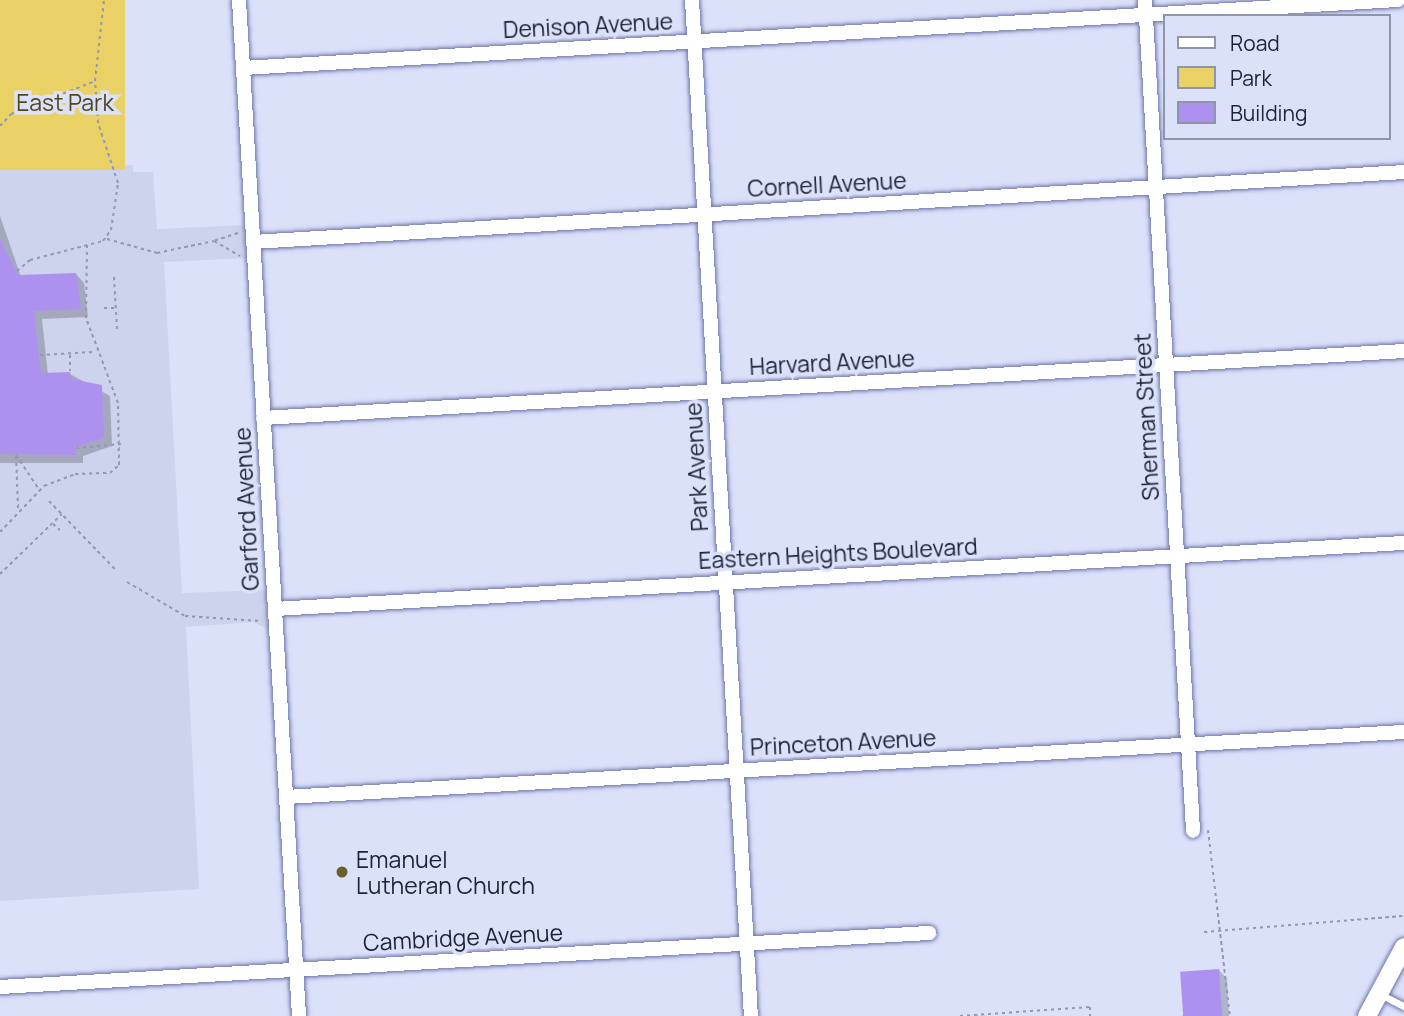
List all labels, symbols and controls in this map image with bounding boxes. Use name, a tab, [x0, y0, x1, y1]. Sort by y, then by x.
street label: Denison Avenue	[502, 7, 674, 43]
legend	[1162, 14, 1390, 140]
text: Road	[1230, 29, 1280, 57]
text: Park	[1230, 64, 1272, 92]
park label: East Park	[16, 88, 114, 116]
text: Building	[1230, 99, 1307, 127]
street label: Cornell Avenue	[747, 166, 907, 202]
street label: Sherman Street	[1128, 333, 1164, 501]
street label: Harvard Avenue	[749, 344, 915, 380]
street label: Park Avenue	[679, 402, 713, 532]
street label: Garford Avenue	[228, 427, 264, 591]
street label: Eastern Heights Boulevard	[698, 532, 978, 574]
street label: Princeton Avenue	[749, 723, 937, 761]
place label: Emanuel Lutheran Church	[356, 845, 535, 899]
marker: Emanuel Lutheran Church	[334, 864, 350, 880]
street label: Cambridge Avenue	[362, 918, 564, 956]

